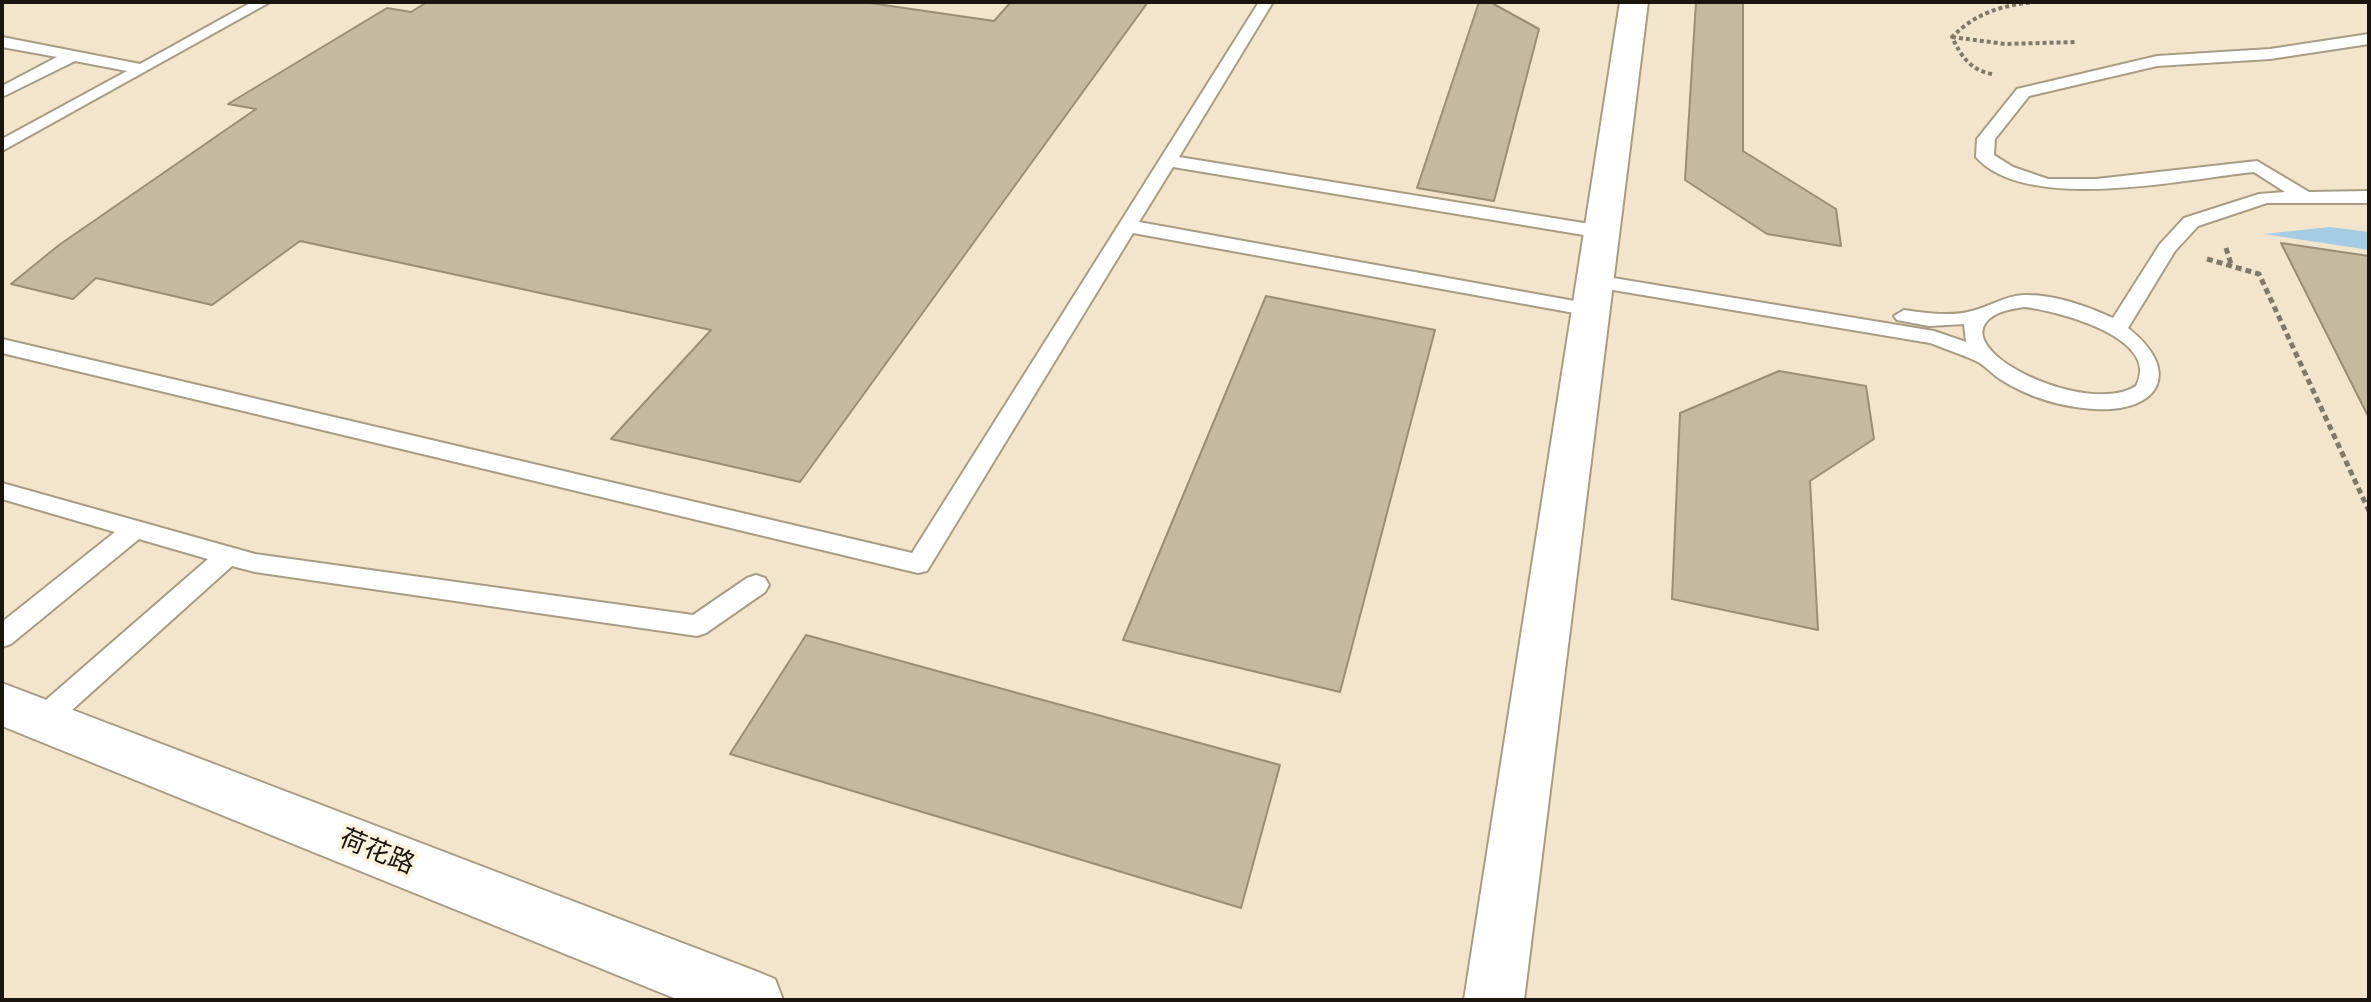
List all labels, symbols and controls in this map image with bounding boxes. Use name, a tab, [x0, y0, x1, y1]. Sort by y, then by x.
street label: 荷花路	[335, 823, 419, 881]

